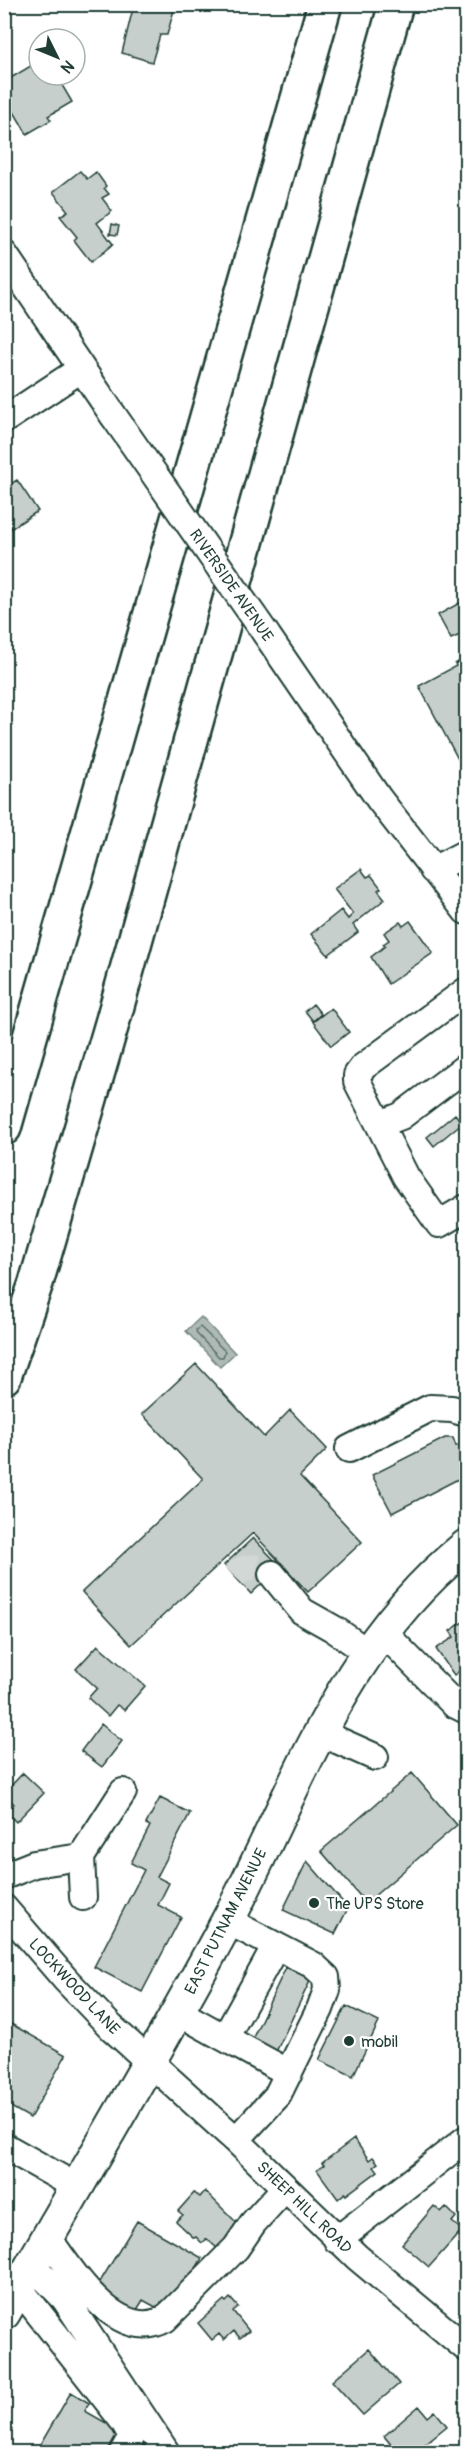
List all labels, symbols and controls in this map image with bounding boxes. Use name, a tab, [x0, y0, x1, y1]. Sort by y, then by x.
north arrow	[27, 27, 87, 87]
text: N	[56, 56, 78, 77]
street label: RIVERSIDE AVENUE	[185, 525, 277, 646]
street label: EAST PUTNAM AVENUE	[180, 1845, 271, 1998]
place label: The UPS Store	[326, 1894, 424, 1914]
marker: The UPS Store	[307, 1896, 321, 1910]
street label: LOCKWOOD LANE	[24, 1934, 124, 2039]
place label: mobil	[361, 2032, 398, 2052]
marker: mobil	[342, 2034, 356, 2048]
street label: SHEEP HILL ROAD	[253, 2157, 356, 2258]

